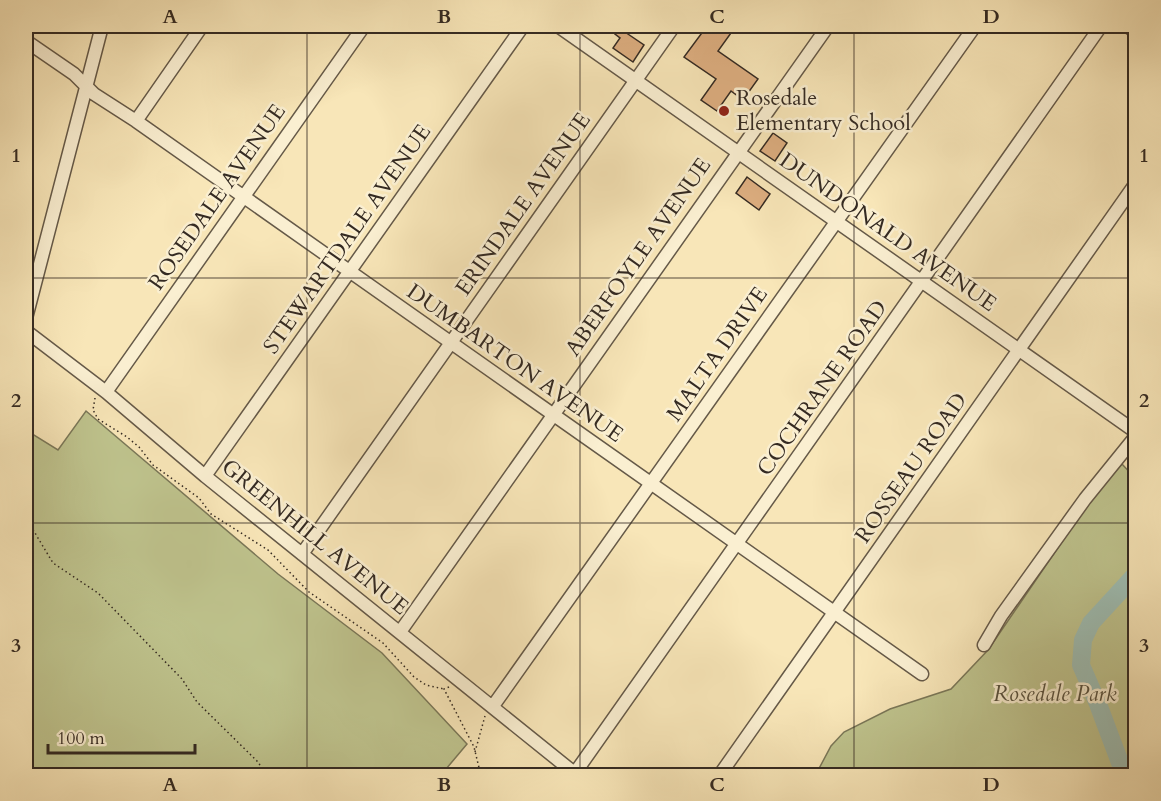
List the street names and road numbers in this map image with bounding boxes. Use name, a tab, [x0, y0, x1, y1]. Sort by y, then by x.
street label: ROSEDALE AVENUE	[141, 98, 293, 296]
street label: ERINDALE AVENUE	[448, 106, 598, 302]
street label: STEWARTDALE AVENUE	[256, 118, 438, 360]
street label: DUNDONALD AVENUE	[773, 146, 1003, 318]
street label: ABERFOYLE AVENUE	[558, 152, 718, 362]
street label: DUMBARTON AVENUE	[401, 277, 629, 449]
street label: MALTA DRIVE	[659, 281, 775, 427]
street label: COCHRANE ROAD	[750, 294, 894, 482]
street label: ROSSEAU ROAD	[848, 387, 974, 549]
street label: GREENHILL AVENUE	[215, 452, 415, 622]

